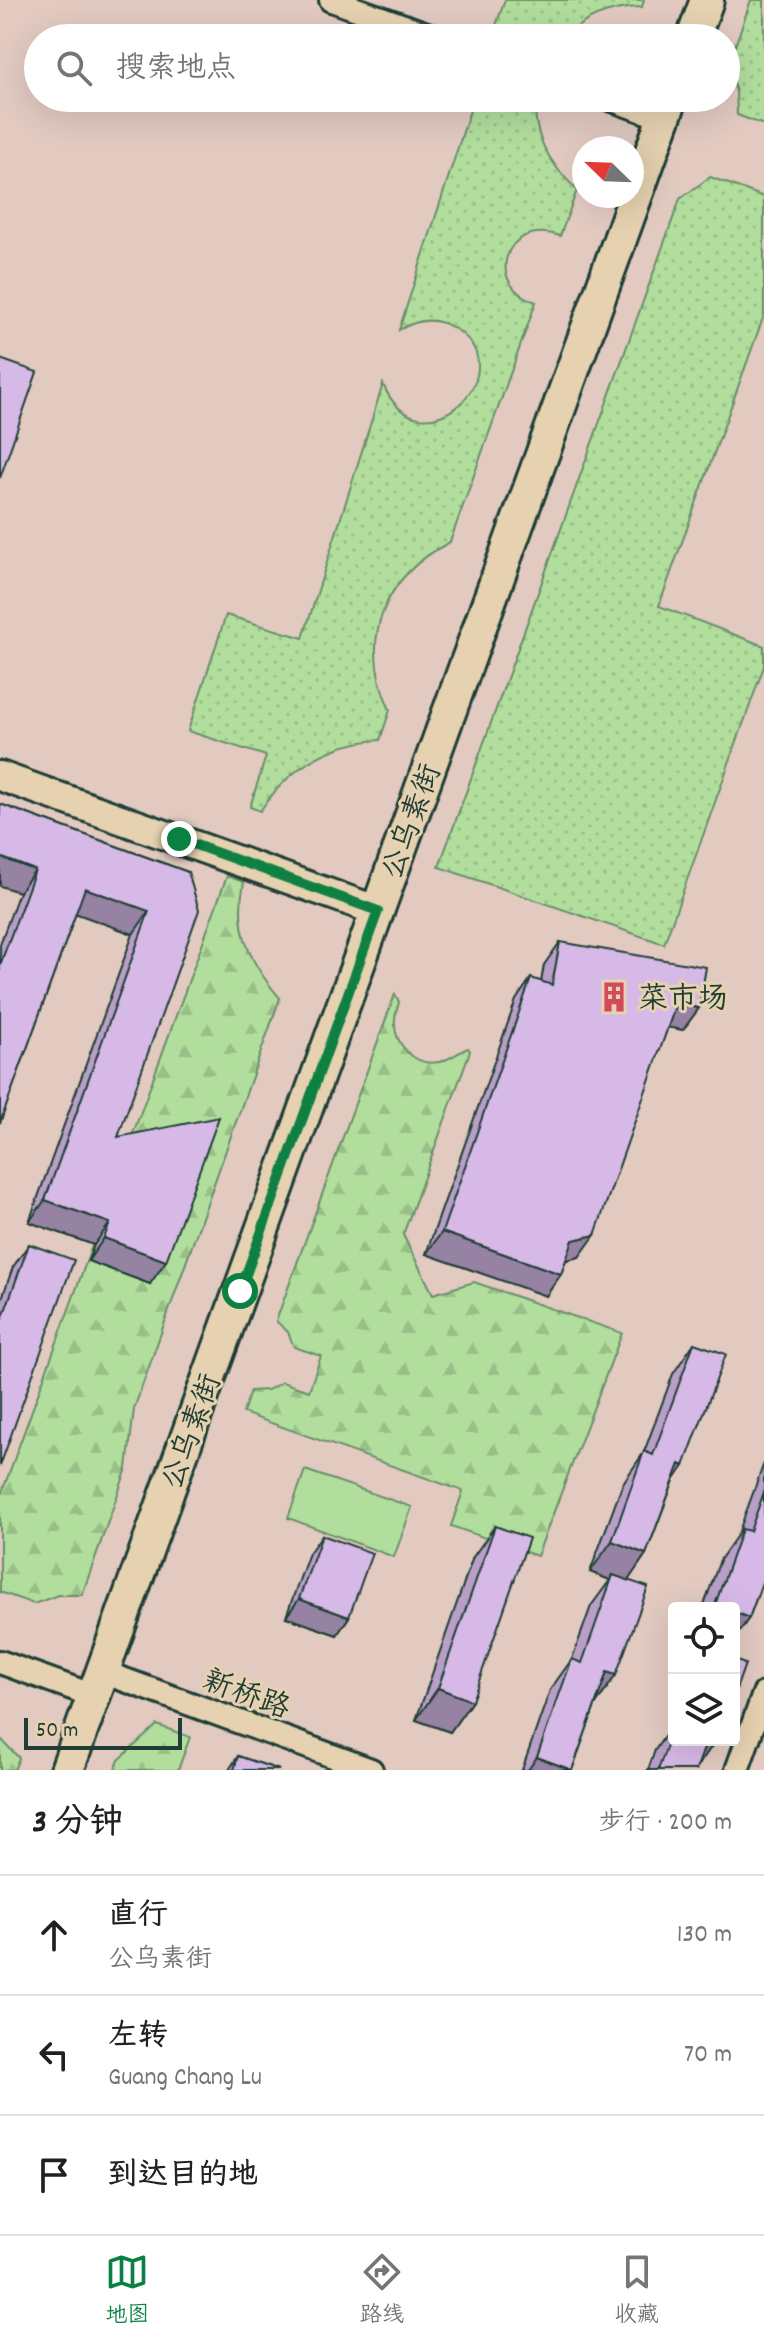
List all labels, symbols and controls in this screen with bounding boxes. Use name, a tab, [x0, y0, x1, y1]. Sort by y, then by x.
search box	[24, 24, 740, 112]
icon: search	[52, 46, 96, 90]
text: 搜索地点	[116, 49, 236, 92]
north arrow	[572, 136, 644, 208]
street label: 公乌素街	[374, 759, 455, 886]
route end	[161, 821, 197, 857]
building icon: 菜市场	[597, 980, 631, 1014]
place label: 菜市场	[638, 980, 728, 1023]
route start	[222, 1273, 258, 1309]
street label: 公乌素街	[154, 1369, 235, 1496]
map controls	[668, 1602, 740, 1746]
button: locate	[668, 1602, 740, 1674]
street label: 新桥路	[196, 1662, 295, 1733]
button: layers	[668, 1674, 740, 1746]
scale bar	[24, 1714, 182, 1750]
text: 50 m	[36, 1716, 78, 1747]
text: 3 分钟	[32, 1800, 123, 1849]
text: 步行 · 200 m	[599, 1805, 732, 1842]
text: 直行	[108, 1896, 168, 1939]
icon: ahead	[32, 1913, 76, 1957]
text: 130 m	[677, 1917, 732, 1954]
text: 公乌素街	[108, 1942, 212, 1979]
text: 左转	[108, 2017, 168, 2060]
icon: left	[32, 2033, 76, 2077]
text: 70 m	[684, 2037, 732, 2074]
text: Guang Chang Lu	[108, 2060, 262, 2097]
icon: arrive	[32, 2153, 76, 2197]
text: 到达目的地	[108, 2156, 258, 2199]
tab: 地图	[105, 2250, 149, 2332]
tab: 路线	[360, 2250, 404, 2332]
tab: 收藏	[615, 2250, 659, 2332]

